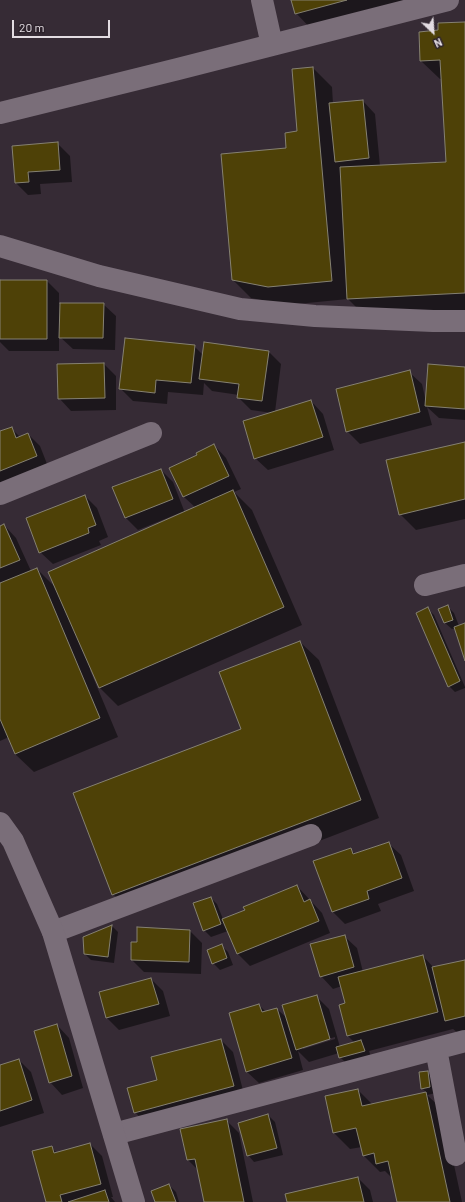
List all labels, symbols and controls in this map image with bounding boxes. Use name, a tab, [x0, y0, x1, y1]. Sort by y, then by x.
scale bar	[14, 12, 112, 38]
north arrow	[413, 12, 453, 52]
text: 20 m	[19, 20, 45, 34]
text: N	[432, 36, 444, 51]

